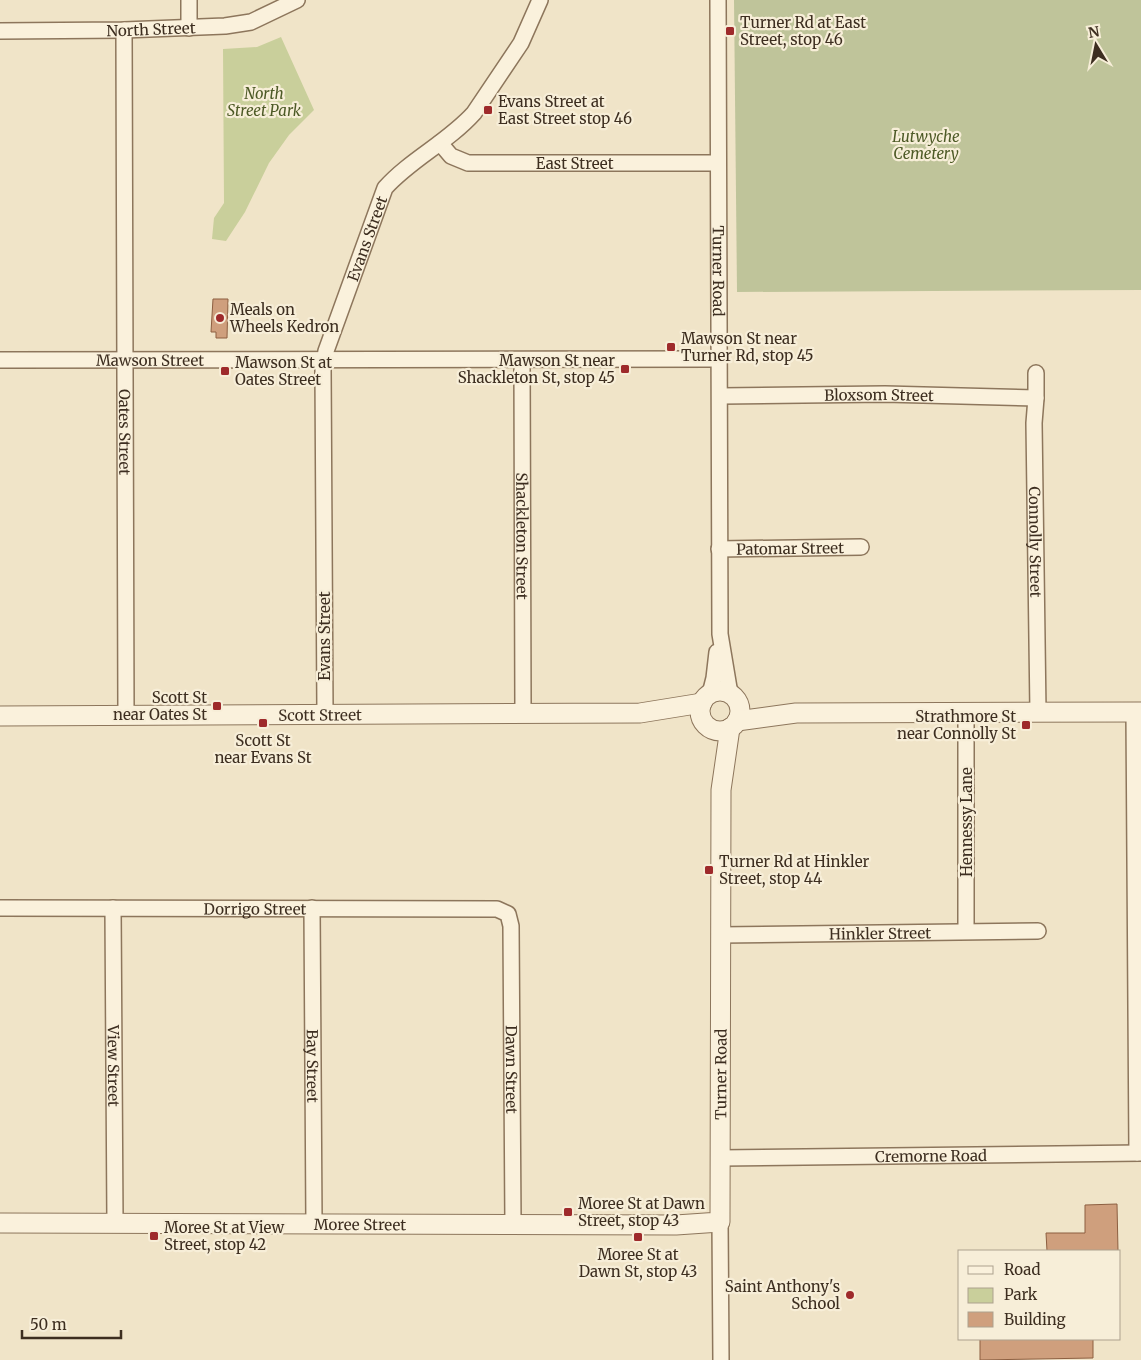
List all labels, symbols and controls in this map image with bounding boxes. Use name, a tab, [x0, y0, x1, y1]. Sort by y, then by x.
place label: Turner Rd at East Street, stop 46	[740, 13, 866, 49]
street label: North Street	[106, 18, 196, 40]
north arrow	[1071, 20, 1121, 70]
text: N	[1087, 22, 1101, 42]
marker: Turner Rd at East Street, stop 46	[724, 25, 736, 37]
park label: North Street Park	[227, 84, 302, 120]
place label: Evans Street at East Street stop 46	[498, 92, 632, 128]
marker: Evans Street at East Street stop 46	[482, 104, 494, 116]
park label: Lutwyche Cemetery	[892, 127, 960, 163]
street label: East Street	[536, 154, 614, 173]
street label: Evans Street	[343, 193, 391, 284]
street label: Turner Road	[709, 225, 728, 317]
place label: Meals on Wheels Kedron	[229, 300, 339, 336]
marker: Meals on Wheels Kedron	[214, 312, 226, 324]
place label: Mawson St near Turner Rd, stop 45	[681, 329, 813, 365]
marker: Mawson St near Turner Rd, stop 45	[665, 341, 677, 353]
street label: Mawson Street	[96, 350, 204, 369]
place label: Mawson St near Shackleton St, stop 45	[458, 351, 615, 387]
place label: Mawson St at Oates Street	[235, 353, 332, 389]
marker: Mawson St near Shackleton St, stop 45	[619, 363, 631, 375]
marker: Mawson St at Oates Street	[219, 365, 231, 377]
street label: Bloxsom Street	[824, 384, 934, 405]
street label: Oates Street	[116, 389, 135, 475]
street label: Shackleton Street	[513, 472, 532, 600]
street label: Connolly Street	[1025, 486, 1046, 598]
street label: Patomar Street	[736, 538, 844, 558]
street label: Evans Street	[315, 591, 334, 681]
place label: Scott St near Oates St	[113, 688, 207, 724]
marker: Scott St near Oates St	[211, 700, 223, 712]
street label: Scott Street	[278, 705, 362, 724]
place label: Strathmore St near Connolly St	[897, 707, 1016, 743]
marker: Scott St near Evans St	[257, 717, 269, 729]
marker: Strathmore St near Connolly St	[1020, 719, 1032, 731]
place label: Scott St near Evans St	[214, 731, 312, 767]
street label: Hennessy Lane	[957, 767, 976, 877]
place label: Turner Rd at Hinkler Street, stop 44	[719, 852, 870, 888]
marker: Turner Rd at Hinkler Street, stop 44	[703, 864, 715, 876]
street label: Dorrigo Street	[204, 899, 307, 918]
street label: Hinkler Street	[829, 923, 931, 943]
street label: View Street	[104, 1024, 124, 1107]
street label: Dawn Street	[502, 1025, 522, 1114]
street label: Bay Street	[303, 1029, 323, 1103]
street label: Turner Road	[711, 1029, 730, 1120]
street label: Cremorne Road	[875, 1145, 987, 1166]
place label: Moree St at Dawn Street, stop 43	[578, 1194, 705, 1230]
marker: Moree St at Dawn Street, stop 43	[562, 1206, 574, 1218]
street label: Moree Street	[314, 1214, 406, 1234]
place label: Moree St at View Street, stop 42	[164, 1218, 284, 1254]
marker: Moree St at View Street, stop 42	[148, 1230, 160, 1242]
marker: Moree St at Dawn St, stop 43	[632, 1231, 644, 1243]
place label: Moree St at Dawn St, stop 43	[579, 1245, 697, 1281]
legend	[958, 1250, 1121, 1340]
text: Road	[1004, 1260, 1040, 1279]
place label: Saint Anthony's School	[725, 1277, 840, 1313]
text: Park	[1004, 1285, 1038, 1304]
marker: Saint Anthony's School	[844, 1289, 856, 1301]
scale bar	[22, 1308, 121, 1340]
text: Building	[1004, 1310, 1066, 1329]
text: 50 m	[30, 1315, 67, 1334]

